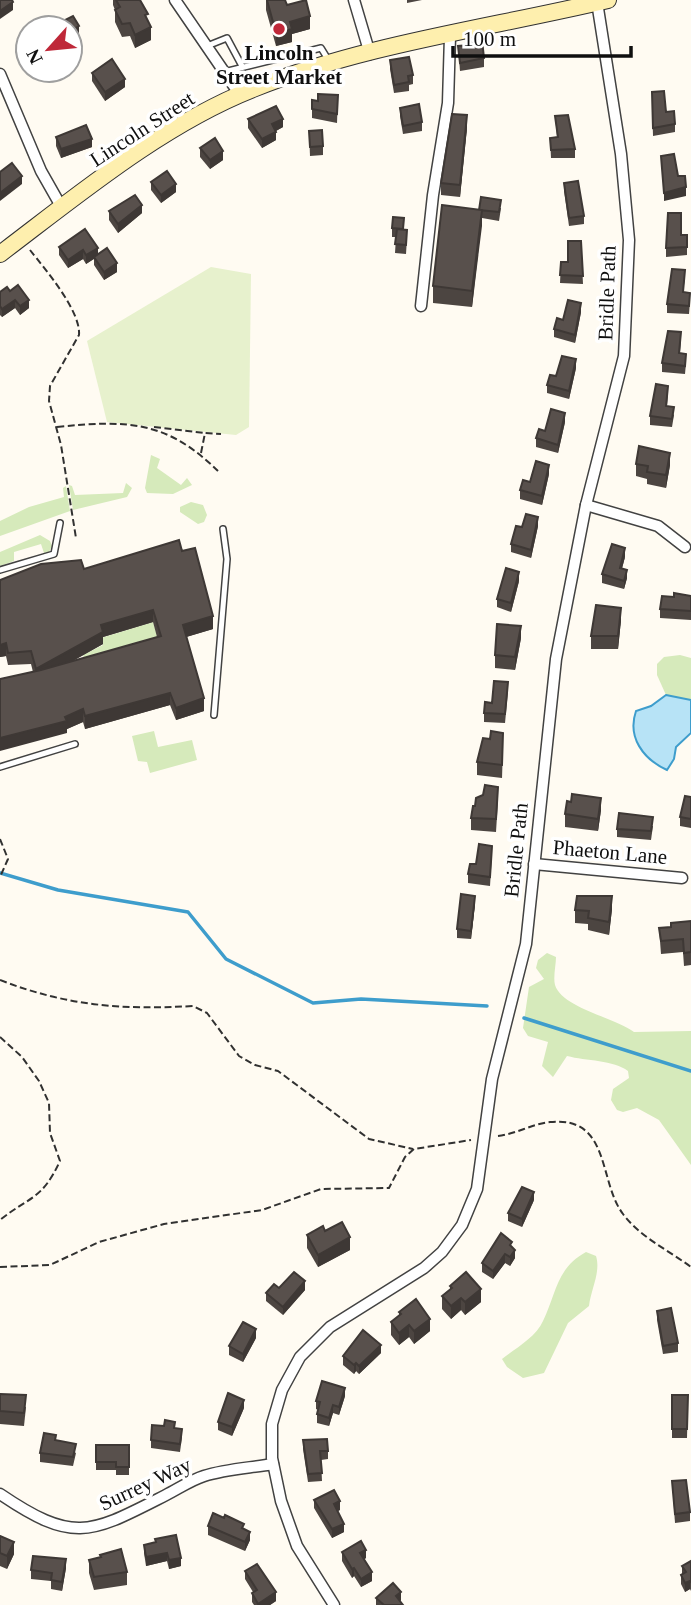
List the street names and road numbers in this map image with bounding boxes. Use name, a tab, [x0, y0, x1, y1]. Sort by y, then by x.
street label: Lincoln Street	[85, 86, 199, 172]
street label: Bridle Path	[593, 245, 621, 341]
street label: Bridle Path	[499, 801, 533, 899]
street label: Phaeton Lane	[552, 835, 668, 869]
street label: Surrey Way	[95, 1452, 195, 1516]

